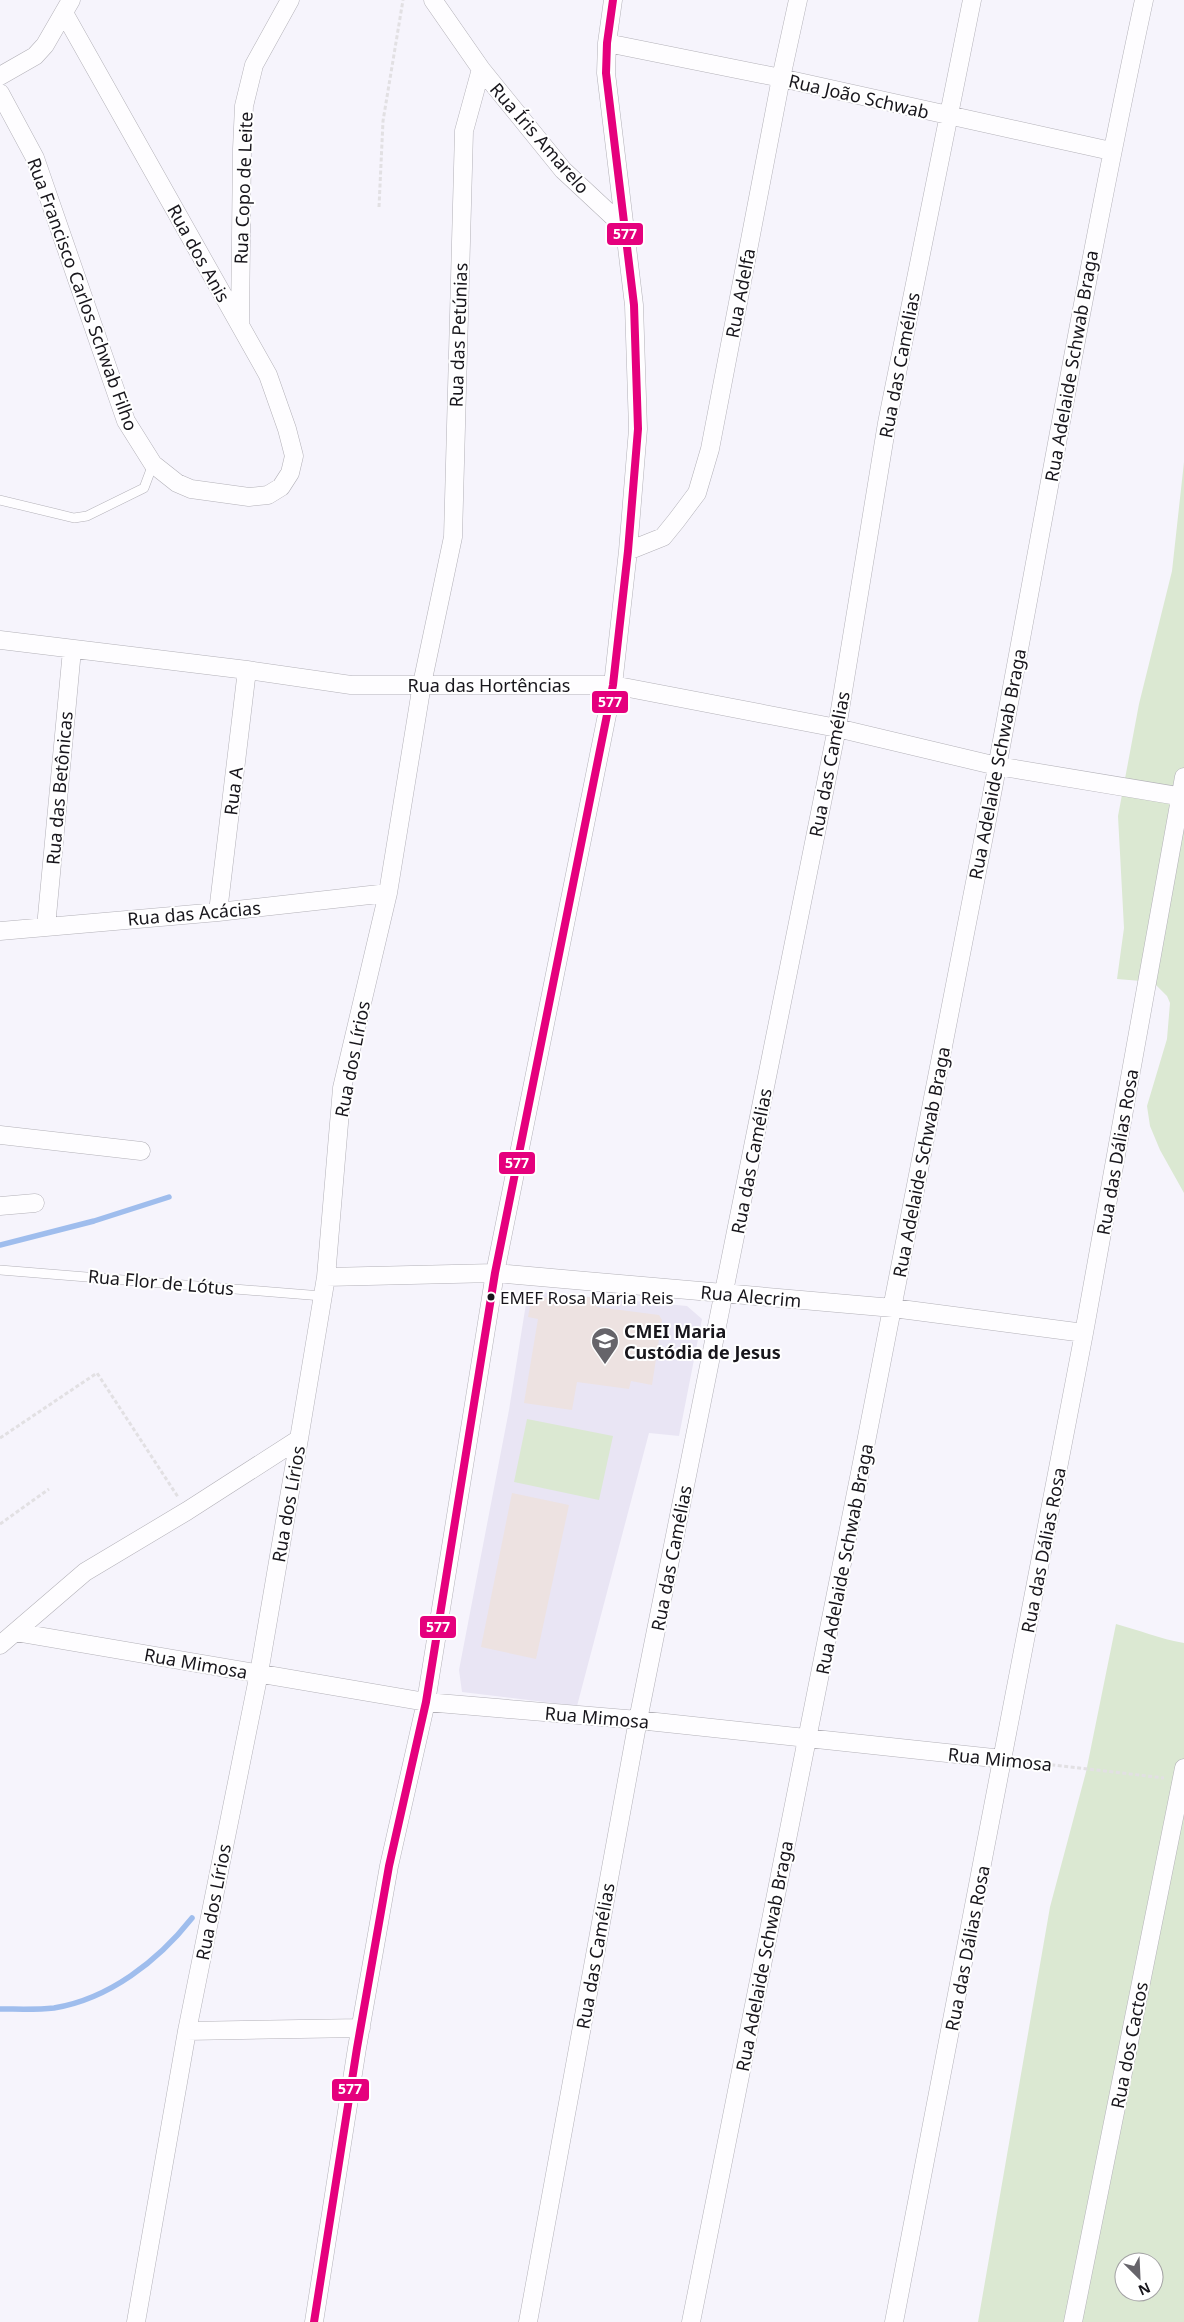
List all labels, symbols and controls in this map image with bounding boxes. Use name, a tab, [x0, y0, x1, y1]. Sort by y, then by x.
street label: Rua João Schwab	[786, 68, 932, 124]
street label: Rua Íris Amarelo	[485, 77, 595, 199]
street label: Rua Copo de Leite	[228, 111, 258, 265]
street label: Rua Francisco Carlos Schwab Filho	[22, 154, 144, 434]
street label: Rua dos Anis	[162, 200, 236, 306]
line badge: 577	[606, 222, 644, 246]
text: 577	[613, 224, 637, 243]
street label: Rua Adelfa	[720, 246, 760, 340]
street label: Rua Adelaide Schwab Braga	[1039, 248, 1103, 484]
street label: Rua das Petúnias	[443, 262, 473, 408]
street label: Rua das Camélias	[873, 290, 925, 440]
street label: Rua Adelaide Schwab Braga	[963, 646, 1031, 882]
street label: Rua das Hortências	[407, 673, 571, 697]
street label: Rua das Camélias	[803, 689, 855, 839]
line badge: 577	[591, 690, 629, 714]
text: 577	[598, 692, 622, 711]
street label: Rua das Betônicas	[40, 710, 78, 866]
street label: Rua A	[218, 765, 248, 817]
street label: Rua das Acácias	[126, 895, 262, 931]
street label: Rua dos Lírios	[329, 999, 375, 1119]
street label: Rua Adelaide Schwab Braga	[887, 1044, 955, 1280]
street label: Rua das Dálias Rosa	[1091, 1067, 1143, 1237]
street label: Rua das Camélias	[725, 1086, 777, 1236]
line badge: 577	[498, 1151, 536, 1175]
text: 577	[505, 1153, 529, 1172]
street label: Rua Flor de Lótus	[87, 1264, 235, 1300]
street label: Rua Alecrim	[700, 1280, 802, 1312]
place label: EMEF Rosa Maria Reis	[500, 1286, 674, 1309]
marker: EMEF Rosa Maria Reis	[486, 1292, 496, 1302]
place label: CMEI Maria Custódia de Jesus	[624, 1319, 781, 1364]
school or university icon: CMEI Maria Custódia de Jesus	[590, 1326, 620, 1365]
street label: Rua Adelaide Schwab Braga	[810, 1441, 878, 1677]
street label: Rua dos Lírios	[266, 1444, 310, 1564]
street label: Rua das Dálias Rosa	[1015, 1465, 1071, 1635]
street label: Rua das Camélias	[645, 1483, 697, 1633]
line badge: 577	[419, 1615, 457, 1639]
text: 577	[426, 1617, 450, 1636]
street label: Rua Mimosa	[142, 1642, 250, 1684]
street label: Rua Mimosa	[544, 1700, 650, 1734]
street label: Rua Mimosa	[947, 1742, 1053, 1776]
street label: Rua Adelaide Schwab Braga	[730, 1838, 798, 2074]
street label: Rua dos Lírios	[190, 1842, 236, 1962]
street label: Rua das Dálias Rosa	[939, 1863, 995, 2033]
street label: Rua das Camélias	[570, 1881, 620, 2031]
street label: Rua dos Cactos	[1105, 1980, 1153, 2110]
line badge: 577	[331, 2078, 370, 2102]
text: 577	[338, 2079, 362, 2098]
north arrow	[1114, 2252, 1164, 2302]
text: N	[1135, 2278, 1154, 2300]

